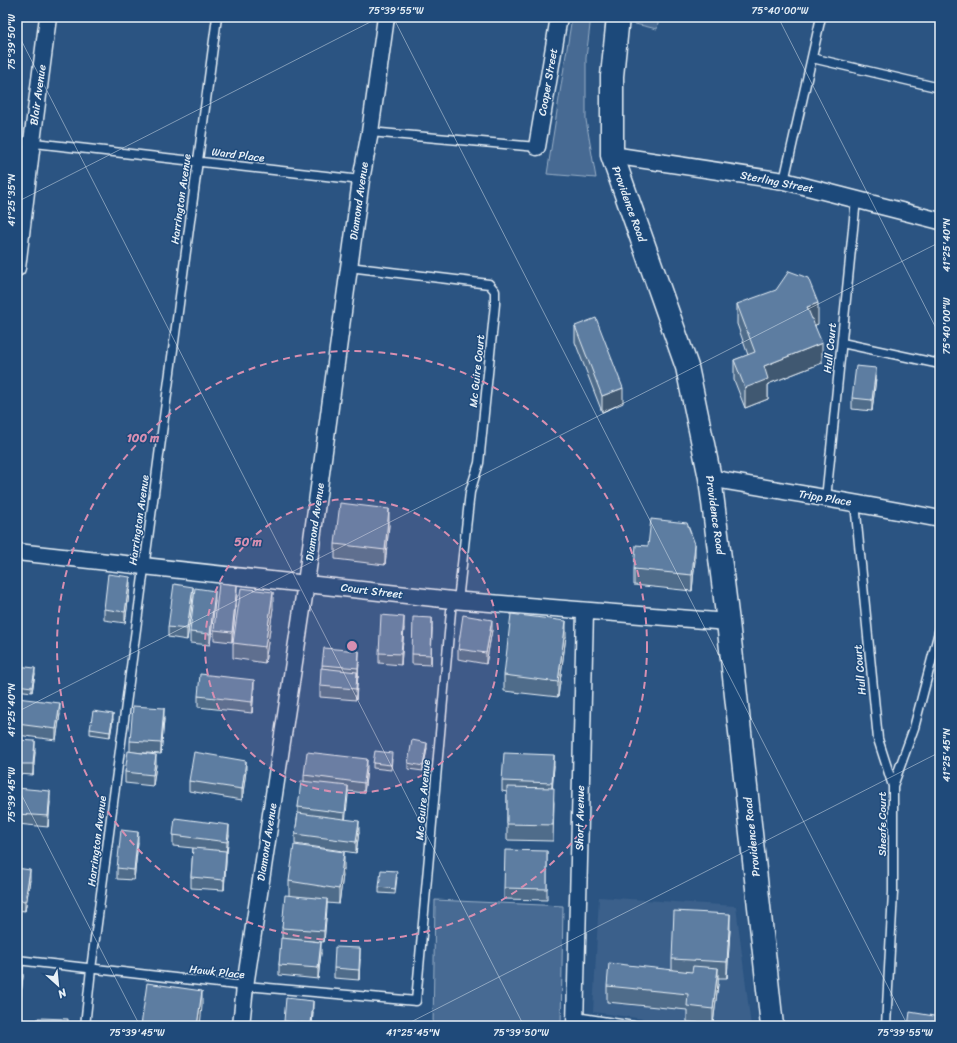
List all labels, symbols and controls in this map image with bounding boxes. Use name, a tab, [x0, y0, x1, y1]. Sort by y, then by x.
text: 75°39'55"W	[368, 2, 424, 20]
text: 75°40'00"W	[752, 2, 809, 20]
text: 75°39'50"W	[3, 14, 21, 70]
street label: Cooper Street	[533, 46, 563, 117]
street label: Blair Avenue	[24, 63, 52, 127]
street label: Ward Place	[211, 142, 266, 168]
street label: Harrington Avenue	[165, 152, 197, 245]
street label: Diamond Avenue	[344, 160, 374, 241]
street label: Providence Road	[606, 163, 652, 246]
street label: Sterling Street	[739, 166, 815, 198]
text: 41°25'35"N	[3, 173, 21, 227]
text: 41°25'40"N	[938, 218, 956, 272]
text: 75°40'00"W	[938, 297, 956, 354]
street label: Hull Court	[818, 322, 842, 374]
street label: Mc Guire Court	[464, 333, 490, 408]
text: 100 m	[127, 427, 160, 449]
street label: Harrington Avenue	[123, 473, 155, 566]
street label: Providence Road	[700, 474, 730, 557]
street label: Diamond Avenue	[300, 481, 330, 562]
street label: Tripp Place	[797, 484, 853, 512]
text: 50 m	[234, 531, 262, 553]
street label: Court Street	[340, 578, 404, 604]
centre of rings	[345, 639, 359, 653]
street label: Hull Court	[848, 644, 872, 696]
text: 41°25'40"N	[3, 683, 21, 737]
text: 41°25'45"N	[938, 728, 956, 782]
street label: Mc Guire Avenue	[410, 758, 436, 841]
text: 75°39'45"W	[3, 767, 21, 823]
street label: Short Avenue	[570, 785, 590, 851]
street label: Sheafe Court	[873, 792, 892, 856]
street label: Harrington Avenue	[82, 794, 112, 887]
street label: Providence Road	[738, 795, 766, 878]
street label: Diamond Avenue	[251, 801, 283, 882]
street label: Hawk Place	[188, 960, 246, 984]
north arrow	[38, 965, 78, 1005]
text: N	[54, 983, 71, 1004]
text: 75°39'45"W	[109, 1024, 165, 1042]
text: 41°25'45"N	[386, 1024, 440, 1042]
text: 75°39'50"W	[493, 1024, 549, 1042]
text: 75°39'55"W	[877, 1024, 933, 1042]

